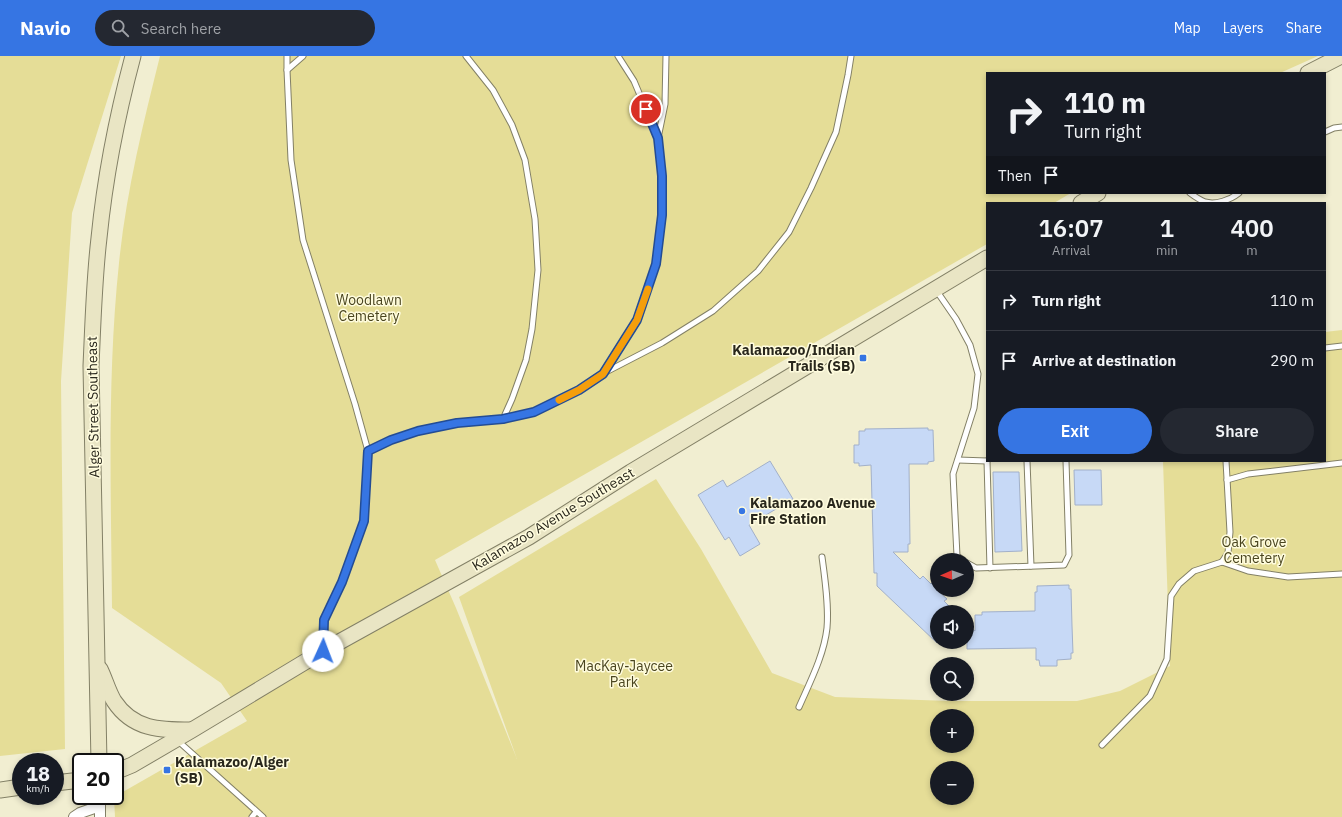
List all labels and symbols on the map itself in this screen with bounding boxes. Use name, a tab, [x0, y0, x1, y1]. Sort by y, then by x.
pin	[629, 92, 663, 126]
park label: Woodlawn Cemetery	[336, 291, 402, 325]
street label: Alger Street Southeast	[83, 336, 103, 478]
place label: Kalamazoo/Indian Trails (SB)	[732, 341, 855, 375]
marker: Kalamazoo/Indian Trails (SB)	[858, 353, 868, 363]
street label: Kalamazoo Avenue Southeast	[469, 463, 637, 575]
place label: Kalamazoo Avenue Fire Station	[750, 494, 876, 528]
marker: Kalamazoo Avenue Fire Station	[737, 506, 747, 516]
park label: Oak Grove Cemetery	[1221, 533, 1287, 567]
north arrow	[930, 553, 974, 597]
position arrow	[302, 630, 344, 672]
park label: MacKay-Jaycee Park	[575, 657, 673, 691]
speed limit sign: 20	[72, 753, 124, 805]
place label: Kalamazoo/Alger (SB)	[175, 753, 289, 787]
marker: Kalamazoo/Alger (SB)	[162, 765, 172, 775]

